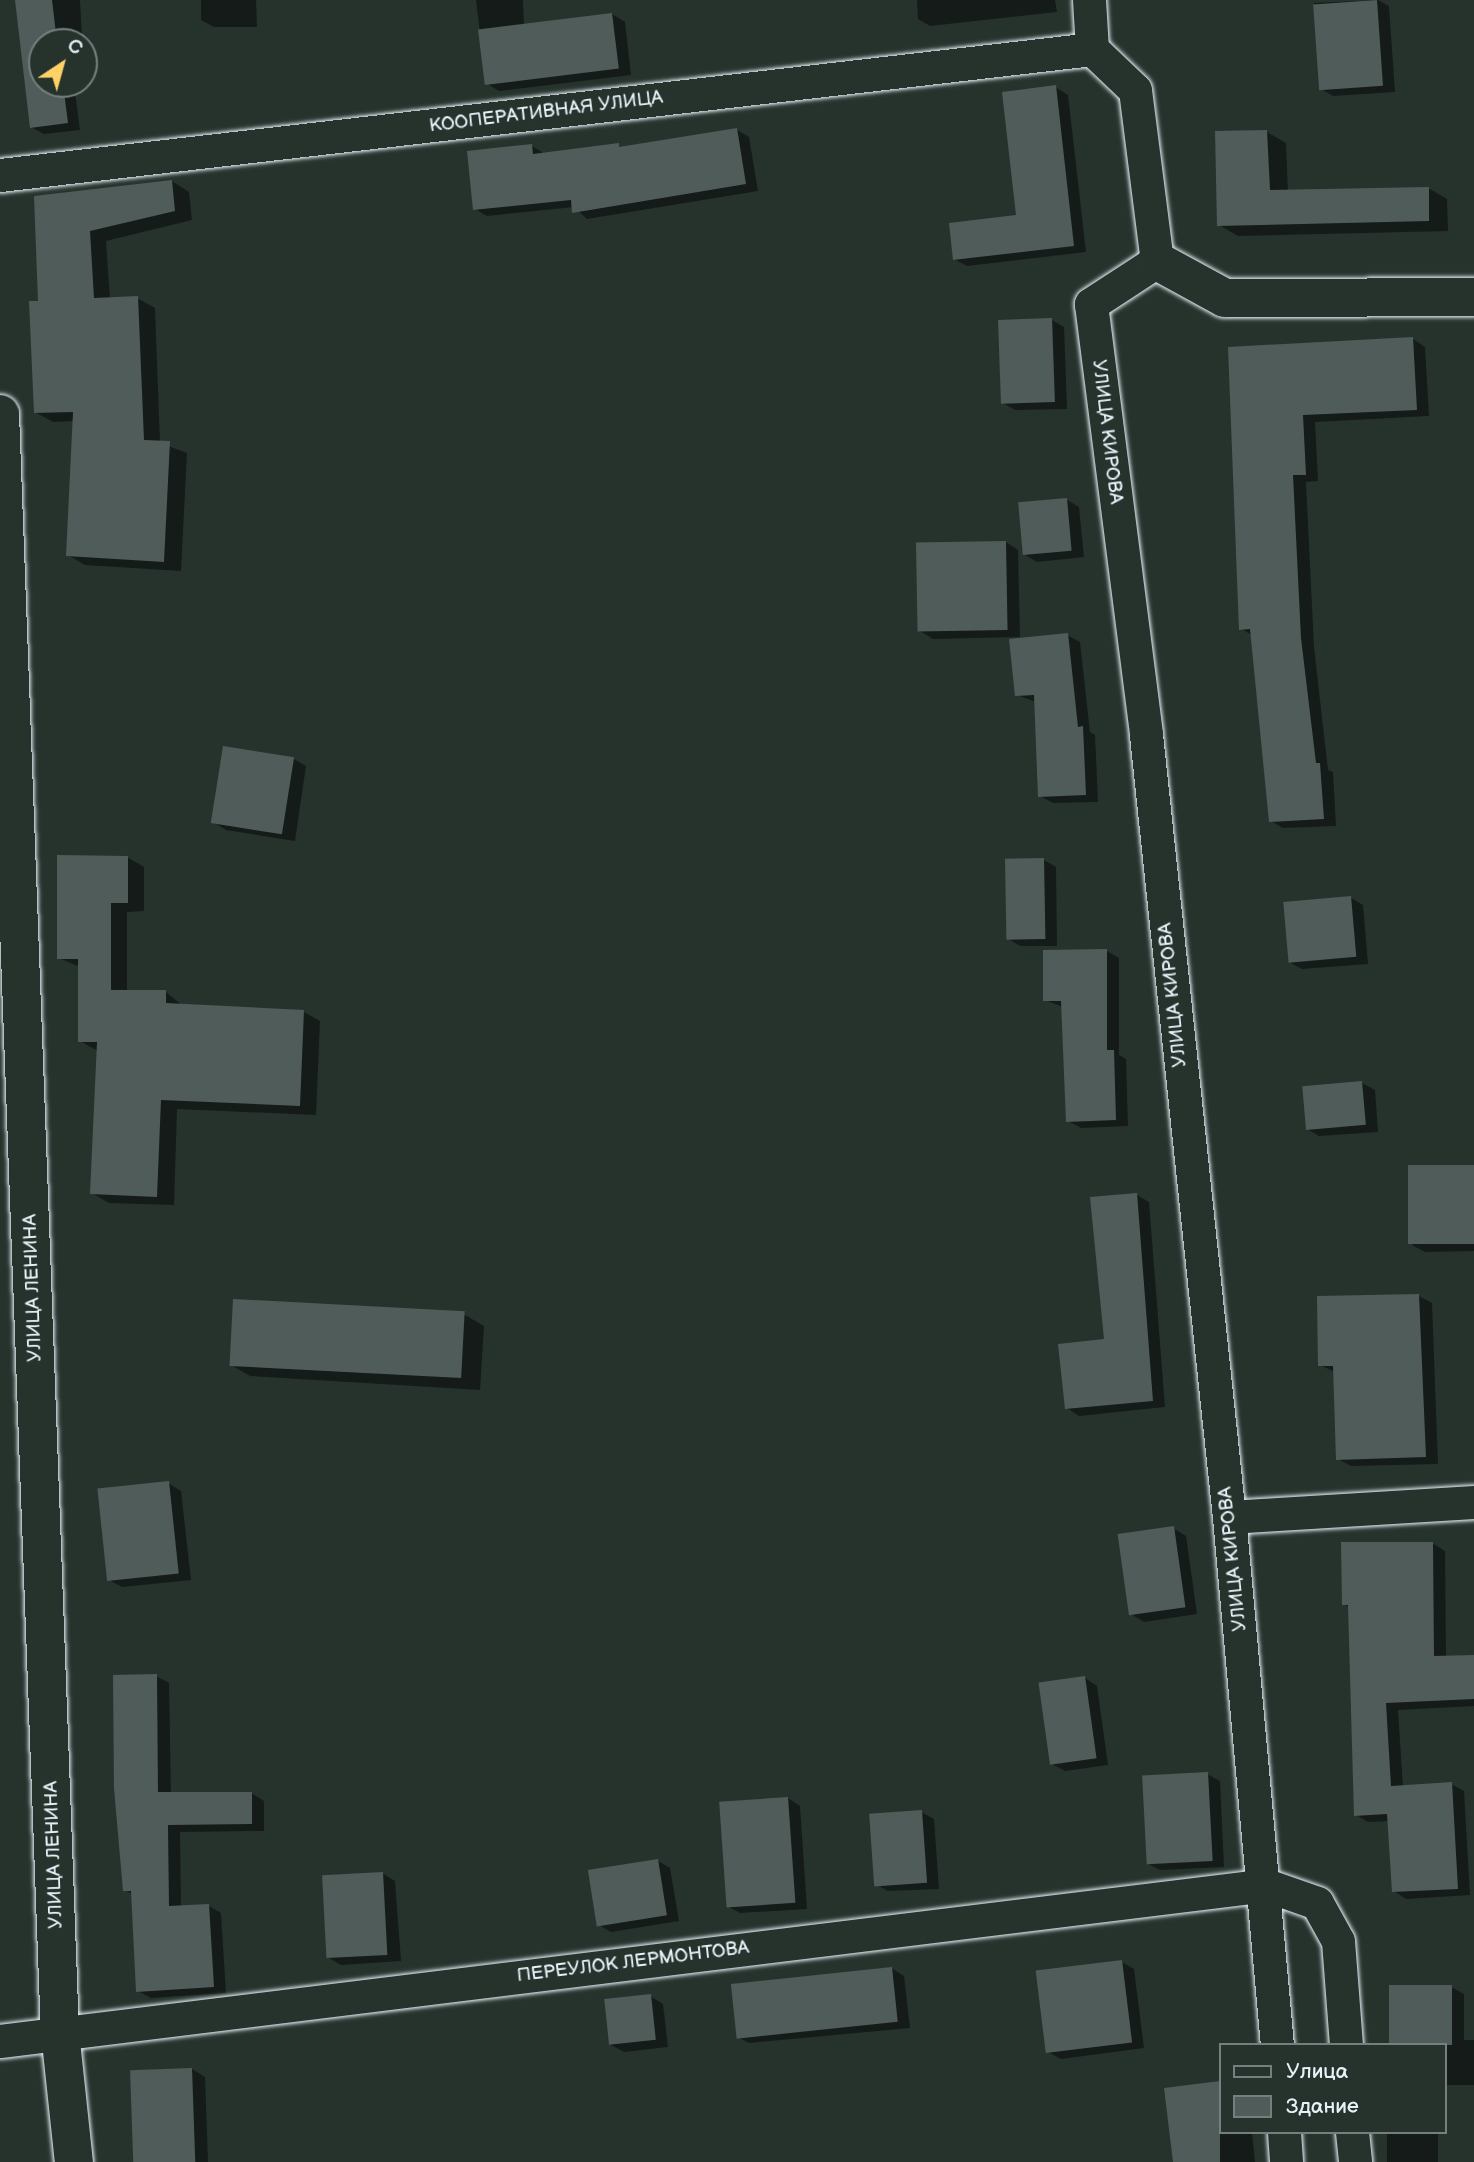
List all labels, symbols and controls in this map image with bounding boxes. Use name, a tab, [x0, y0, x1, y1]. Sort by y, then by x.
north arrow	[28, 28, 98, 98]
text: С	[62, 34, 87, 60]
street label: КООПЕРАТИВНАЯ УЛИЦА	[428, 86, 664, 138]
street label: УЛИЦА КИРОВА	[1087, 358, 1127, 506]
street label: УЛИЦА КИРОВА	[1154, 922, 1192, 1068]
street label: УЛИЦА ЛЕНИНА	[19, 1214, 47, 1362]
street label: УЛИЦА КИРОВА	[1214, 1486, 1252, 1632]
street label: УЛИЦА ЛЕНИНА	[40, 1781, 68, 1929]
street label: ПЕРЕУЛОК ЛЕРМОНТОВА	[516, 1936, 750, 1988]
legend	[1218, 2043, 1446, 2134]
text: Улица	[1286, 2059, 1348, 2084]
text: Здание	[1286, 2094, 1359, 2119]

